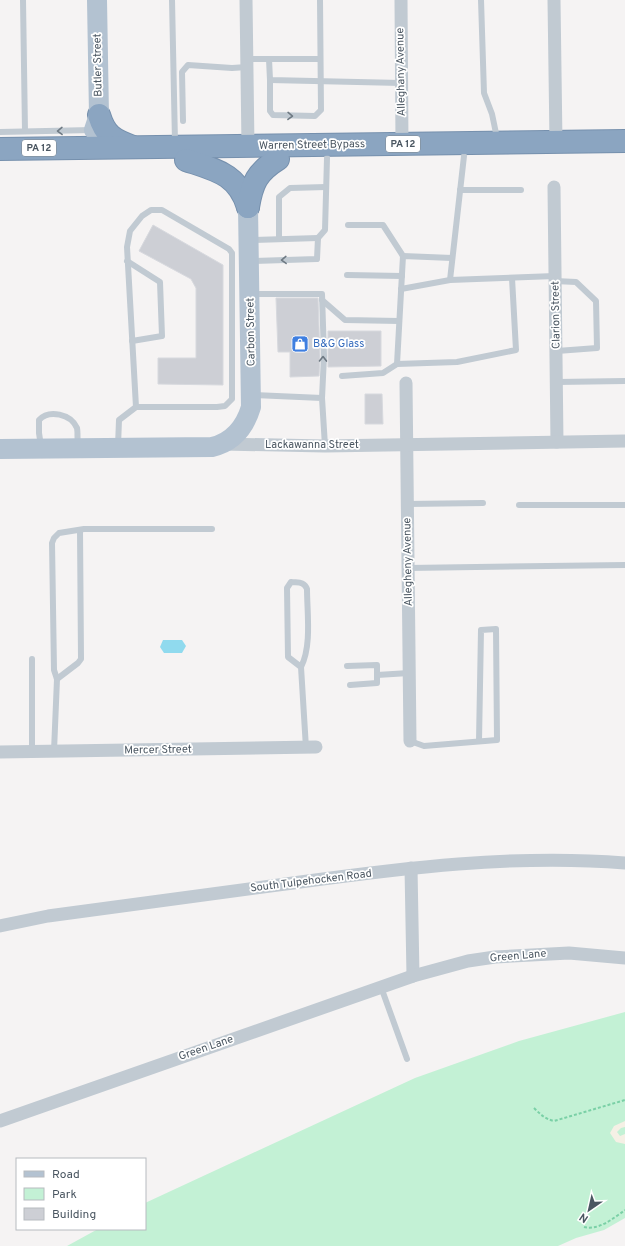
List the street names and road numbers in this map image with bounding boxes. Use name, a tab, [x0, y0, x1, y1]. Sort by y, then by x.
street label: Alleghany Avenue	[393, 27, 409, 116]
street label: Butler Street	[90, 33, 106, 97]
road number: PA 12	[386, 136, 420, 152]
street label: Warren Street Bypass	[259, 137, 365, 153]
road number: PA 12	[22, 140, 56, 156]
street label: Clarion Street	[548, 281, 564, 349]
street label: Carbon Street	[243, 297, 259, 367]
street label: Lackawanna Street	[265, 438, 359, 452]
street label: Allegheny Avenue	[400, 517, 416, 607]
street label: Mercer Street	[124, 742, 192, 758]
street label: South Tulpehocken Road	[249, 867, 373, 895]
street label: Green Lane	[489, 947, 547, 965]
street label: Green Lane	[177, 1032, 235, 1064]

